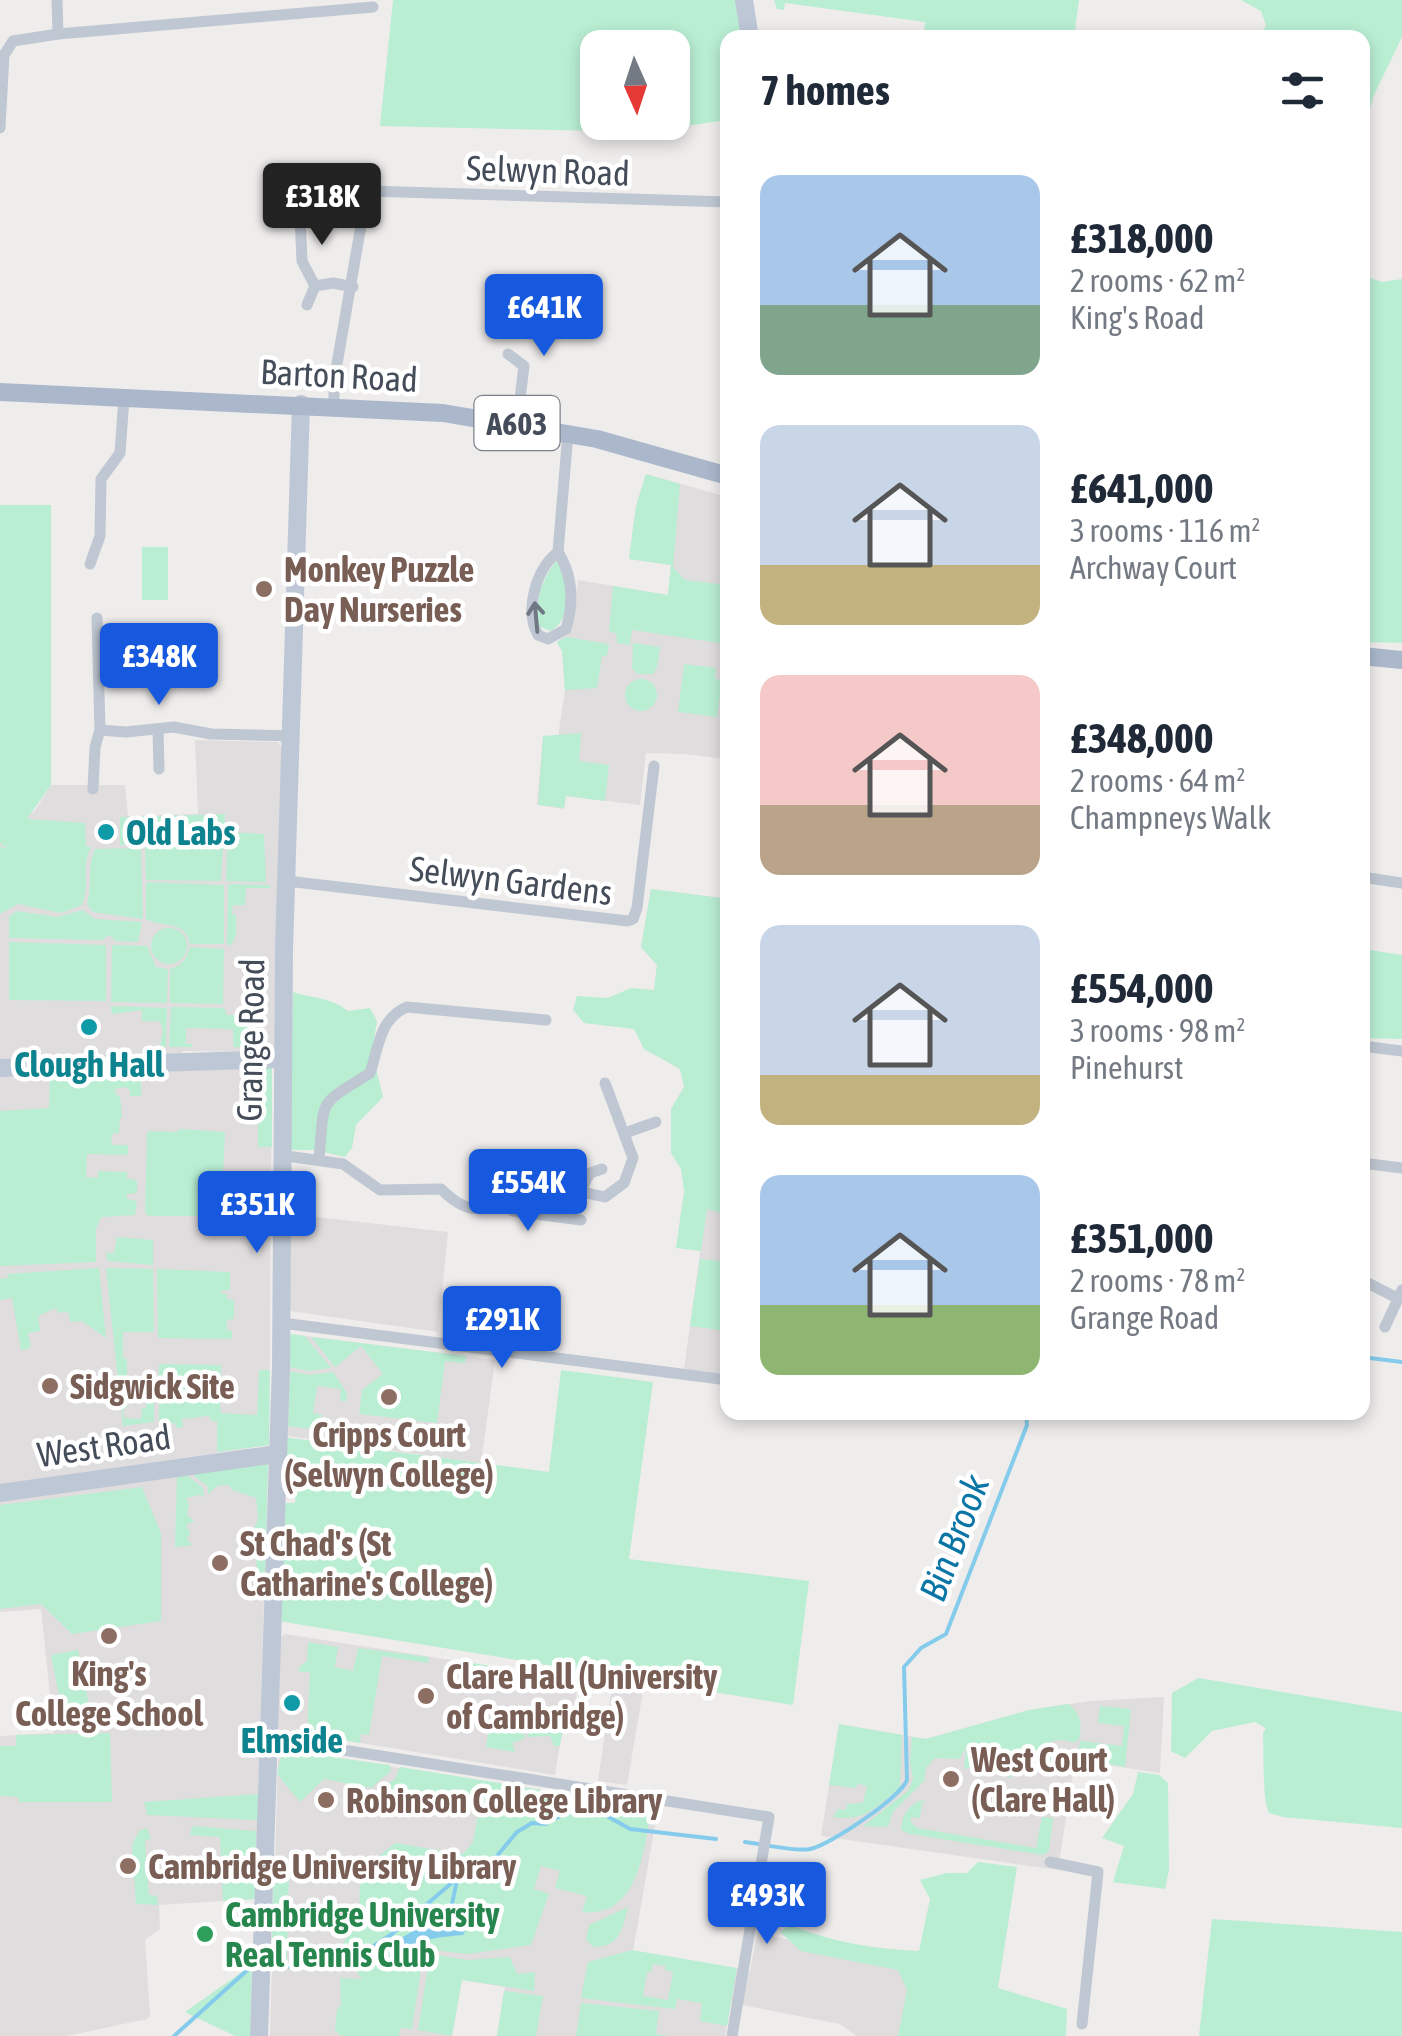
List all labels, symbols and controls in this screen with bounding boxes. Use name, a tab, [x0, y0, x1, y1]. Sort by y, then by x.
north arrow	[580, 30, 690, 140]
map controls	[580, 30, 690, 140]
icon: filters	[1275, 63, 1330, 118]
text: 7 homes	[760, 66, 890, 114]
street label: Selwyn Road	[466, 147, 630, 193]
pin: £318K	[252, 163, 392, 248]
text: £318K	[285, 177, 359, 214]
text: £318,000	[1070, 214, 1214, 262]
icon: home	[840, 215, 960, 335]
text: 2 rooms · 62 m²	[1070, 262, 1245, 299]
pin: £641K	[474, 274, 614, 359]
text: £641K	[507, 288, 581, 325]
text: King's Road	[1070, 299, 1204, 336]
street label: Barton Road	[259, 351, 419, 399]
road number: A603	[474, 396, 560, 450]
text: £641,000	[1070, 464, 1214, 512]
icon: home	[840, 465, 960, 585]
text: 3 rooms · 116 m²	[1070, 512, 1260, 549]
place label: Monkey Puzzle Day Nurseries	[284, 549, 474, 629]
text: Archway Court	[1070, 549, 1237, 586]
marker: Monkey Puzzle Day Nurseries	[253, 578, 275, 600]
one-way arrow	[526, 601, 545, 634]
pin: £348K	[89, 623, 229, 708]
text: £348K	[122, 637, 196, 674]
text: £348,000	[1070, 714, 1214, 762]
icon: home	[840, 715, 960, 835]
text: 2 rooms · 64 m²	[1070, 762, 1245, 799]
text: Champneys Walk	[1070, 799, 1271, 836]
place label: Old Labs	[126, 812, 236, 852]
marker: Old Labs	[95, 821, 117, 843]
street label: Selwyn Gardens	[408, 848, 614, 912]
street label: Grange Road	[229, 958, 271, 1122]
text: £554,000	[1070, 964, 1214, 1012]
icon: home	[840, 965, 960, 1085]
text: 3 rooms · 98 m²	[1070, 1012, 1245, 1049]
marker: Clough Hall	[78, 1016, 100, 1038]
place label: Clough Hall	[14, 1044, 165, 1084]
text: Pinehurst	[1070, 1049, 1183, 1086]
pin: £554K	[458, 1149, 598, 1234]
text: £554K	[491, 1163, 565, 1200]
pin: £351K	[187, 1171, 327, 1256]
text: £351K	[220, 1185, 294, 1222]
text: £351,000	[1070, 1214, 1214, 1262]
icon: home	[840, 1215, 960, 1335]
text: 2 rooms · 78 m²	[1070, 1262, 1245, 1299]
pin: £291K	[432, 1286, 572, 1371]
text: Grange Road	[1070, 1299, 1219, 1336]
text: £291K	[465, 1300, 539, 1337]
place label: Sidgwick Site	[70, 1366, 235, 1406]
marker: Sidgwick Site	[39, 1375, 61, 1397]
marker: Cripps Court (Selwyn College)	[378, 1386, 400, 1408]
place label: Cripps Court (Selwyn College)	[284, 1414, 494, 1494]
street label: West Road	[35, 1416, 173, 1474]
water label: Bin Brook	[910, 1468, 998, 1607]
place label: St Chad's (St Catharine's College)	[240, 1523, 493, 1603]
marker: St Chad's (St Catharine's College)	[209, 1552, 231, 1574]
marker: King's College School	[98, 1625, 120, 1647]
place label: King's College School	[15, 1653, 204, 1733]
place label: Clare Hall (University of Cambridge)	[446, 1656, 718, 1736]
marker: Clare Hall (University of Cambridge)	[415, 1685, 437, 1707]
marker: Elmside	[281, 1692, 303, 1714]
place label: Elmside	[241, 1720, 343, 1760]
place label: West Court (Clare Hall)	[970, 1739, 1115, 1819]
marker: West Court (Clare Hall)	[940, 1768, 962, 1790]
place label: Robinson College Library	[346, 1780, 663, 1820]
marker: Robinson College Library	[315, 1789, 337, 1811]
place label: Cambridge University Library	[148, 1846, 517, 1886]
marker: Cambridge University Library	[117, 1855, 139, 1877]
pin: £493K	[697, 1862, 837, 1947]
text: £493K	[730, 1876, 804, 1913]
place label: Cambridge University Real Tennis Club	[225, 1894, 500, 1974]
marker: Cambridge University Real Tennis Club	[194, 1923, 216, 1945]

